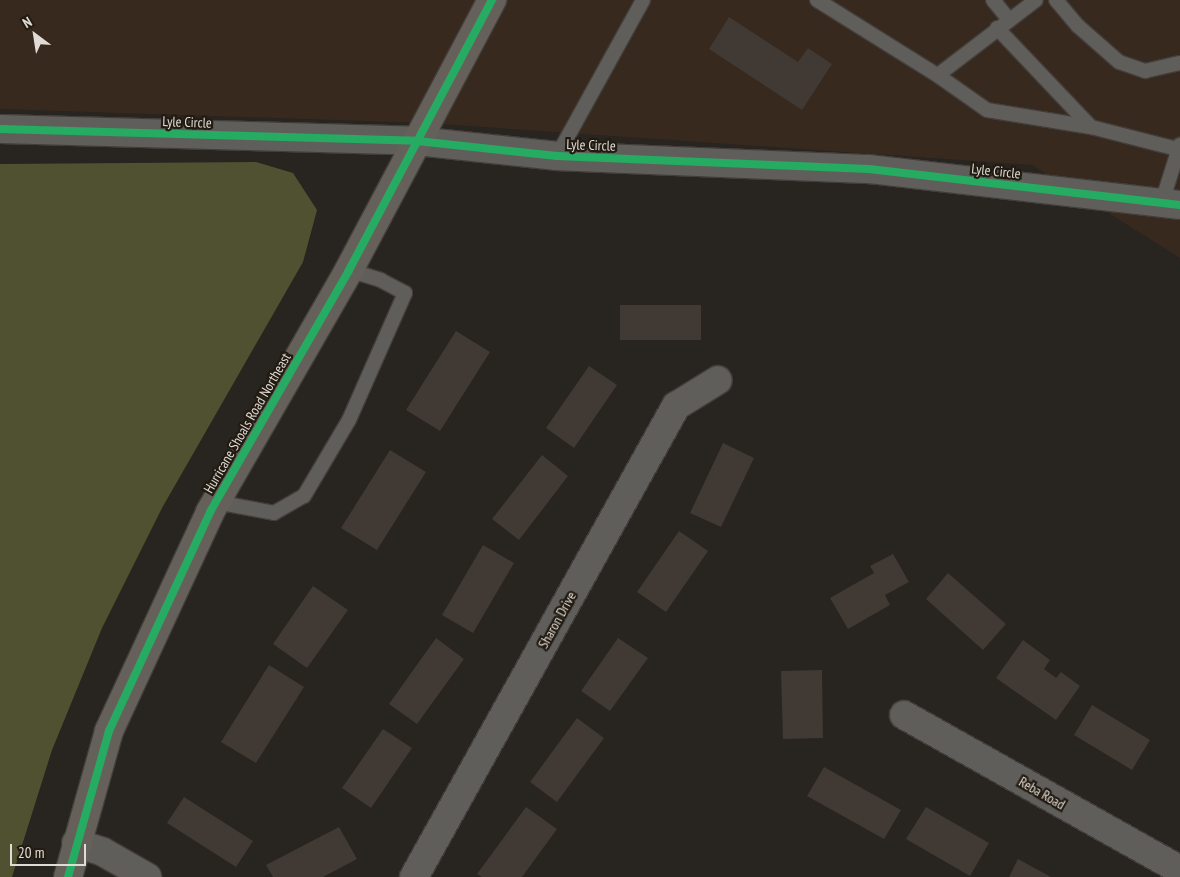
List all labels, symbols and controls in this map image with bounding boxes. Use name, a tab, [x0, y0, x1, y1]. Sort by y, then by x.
north arrow	[10, 10, 60, 60]
text: N	[19, 12, 35, 32]
street label: Lyle Circle	[162, 113, 212, 131]
street label: Lyle Circle	[566, 136, 616, 154]
street label: Lyle Circle	[971, 160, 1021, 182]
street label: Hurricane Shoals Road Northeast	[200, 350, 294, 496]
street label: Sharon Drive	[535, 589, 579, 651]
street label: Reba Road	[1016, 773, 1068, 813]
scale bar	[12, 834, 89, 866]
text: 20 m	[18, 843, 44, 862]

